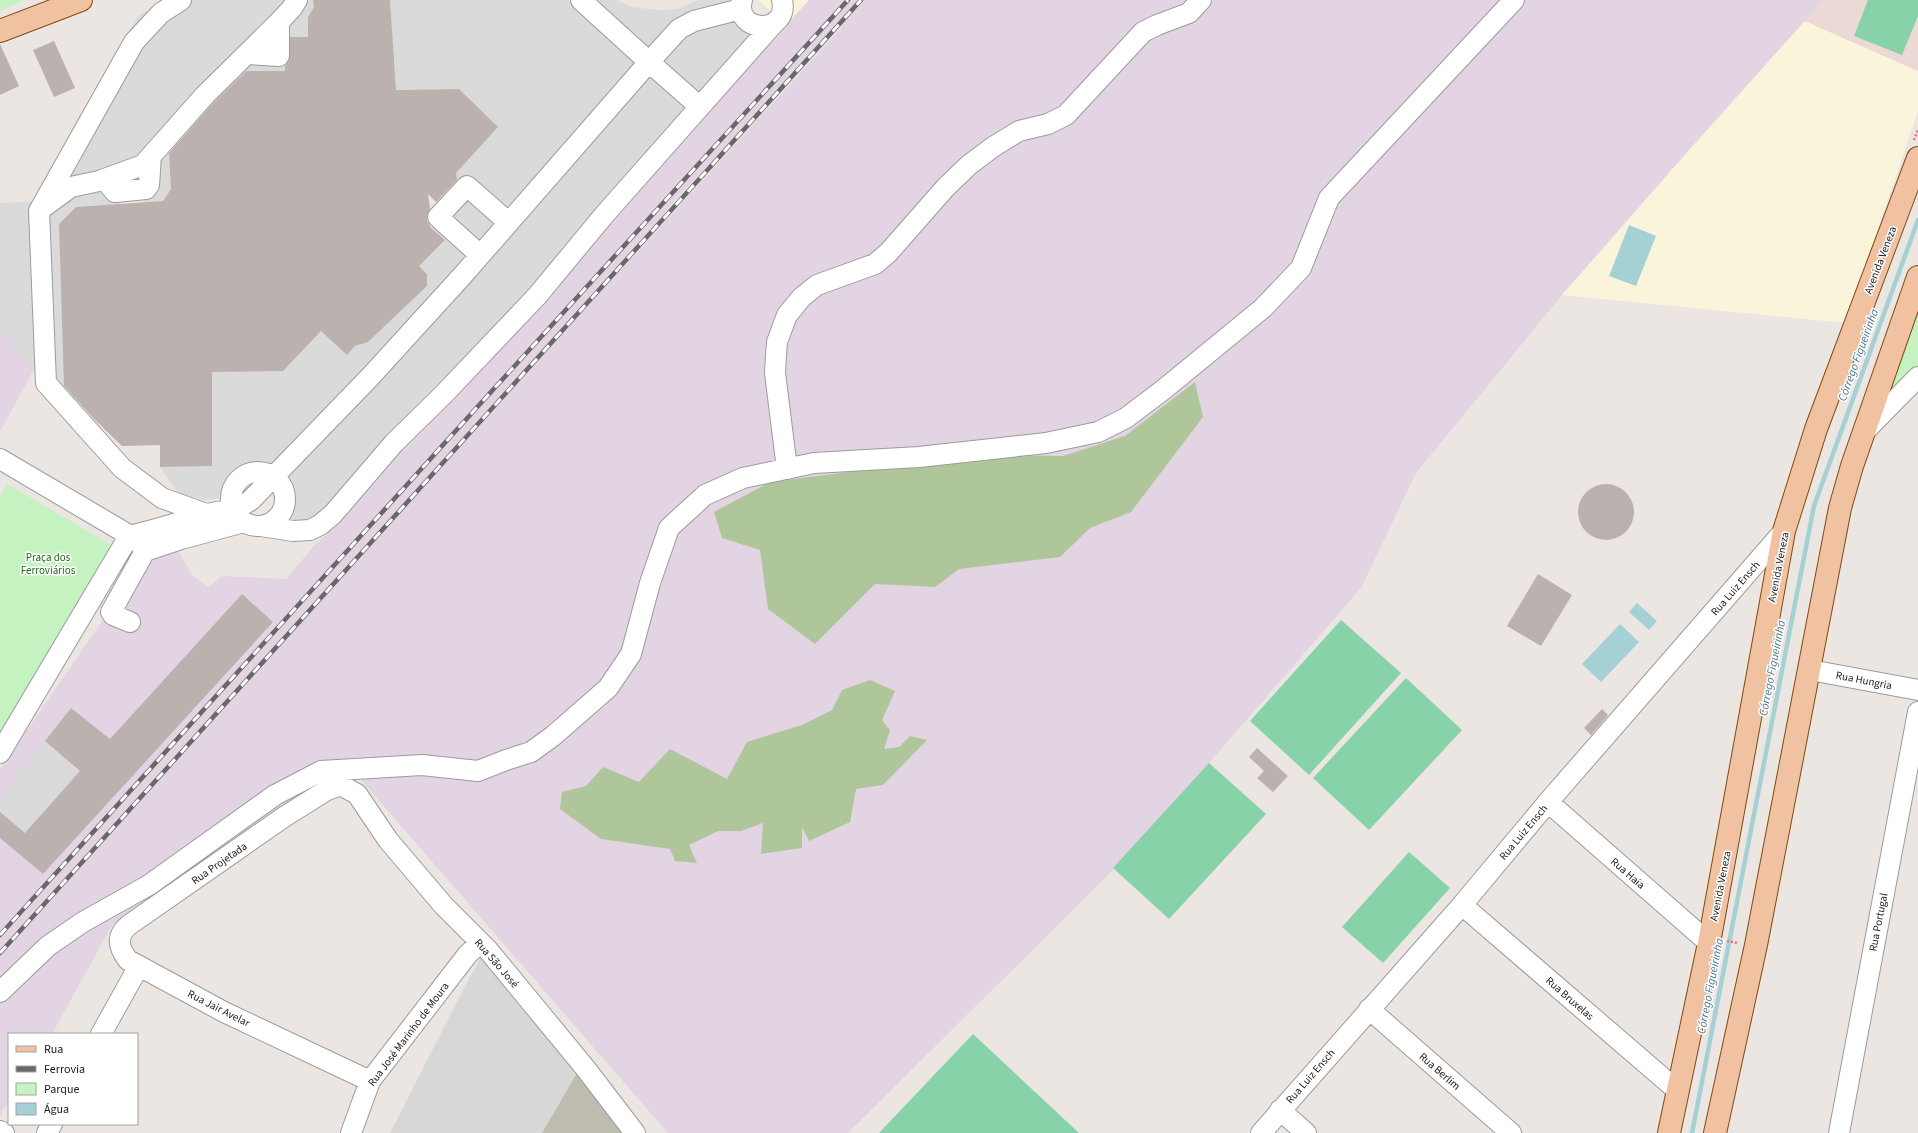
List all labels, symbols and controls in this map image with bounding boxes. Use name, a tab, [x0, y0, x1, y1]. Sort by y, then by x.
street label: Avenida Veneza	[1861, 224, 1900, 296]
water label: Córrego Figueirinha	[1834, 306, 1883, 404]
street label: Avenida Veneza	[1764, 531, 1793, 604]
park label: Praça dos Ferroviários	[21, 550, 76, 578]
street label: Rua Luiz Ensch	[1707, 558, 1763, 619]
water label: Córrego Figueirinha	[1755, 618, 1790, 717]
street label: Rua Hungria	[1835, 668, 1893, 693]
street label: Rua Luiz Ensch	[1496, 801, 1551, 863]
street label: Rua Projetada	[189, 839, 250, 888]
street label: Avenida Veneza	[1706, 850, 1735, 923]
street label: Rua Haia	[1607, 854, 1648, 892]
street label: Rua Portugal	[1865, 891, 1892, 953]
street label: Rua São José	[471, 935, 523, 992]
water label: Córrego Figueirinha	[1693, 936, 1728, 1035]
street label: Rua Bruxelas	[1542, 973, 1597, 1024]
street label: Rua José Marinho de Moura	[364, 979, 452, 1089]
street label: Rua Jair Avelar	[185, 986, 253, 1031]
legend	[8, 1033, 138, 1125]
text: Rua	[44, 1041, 63, 1058]
street label: Rua Luiz Ensch	[1282, 1046, 1338, 1107]
street label: Rua Berlim	[1416, 1049, 1464, 1094]
text: Ferrovia	[44, 1061, 85, 1078]
text: Parque	[44, 1081, 80, 1098]
text: Água	[44, 1101, 69, 1118]

